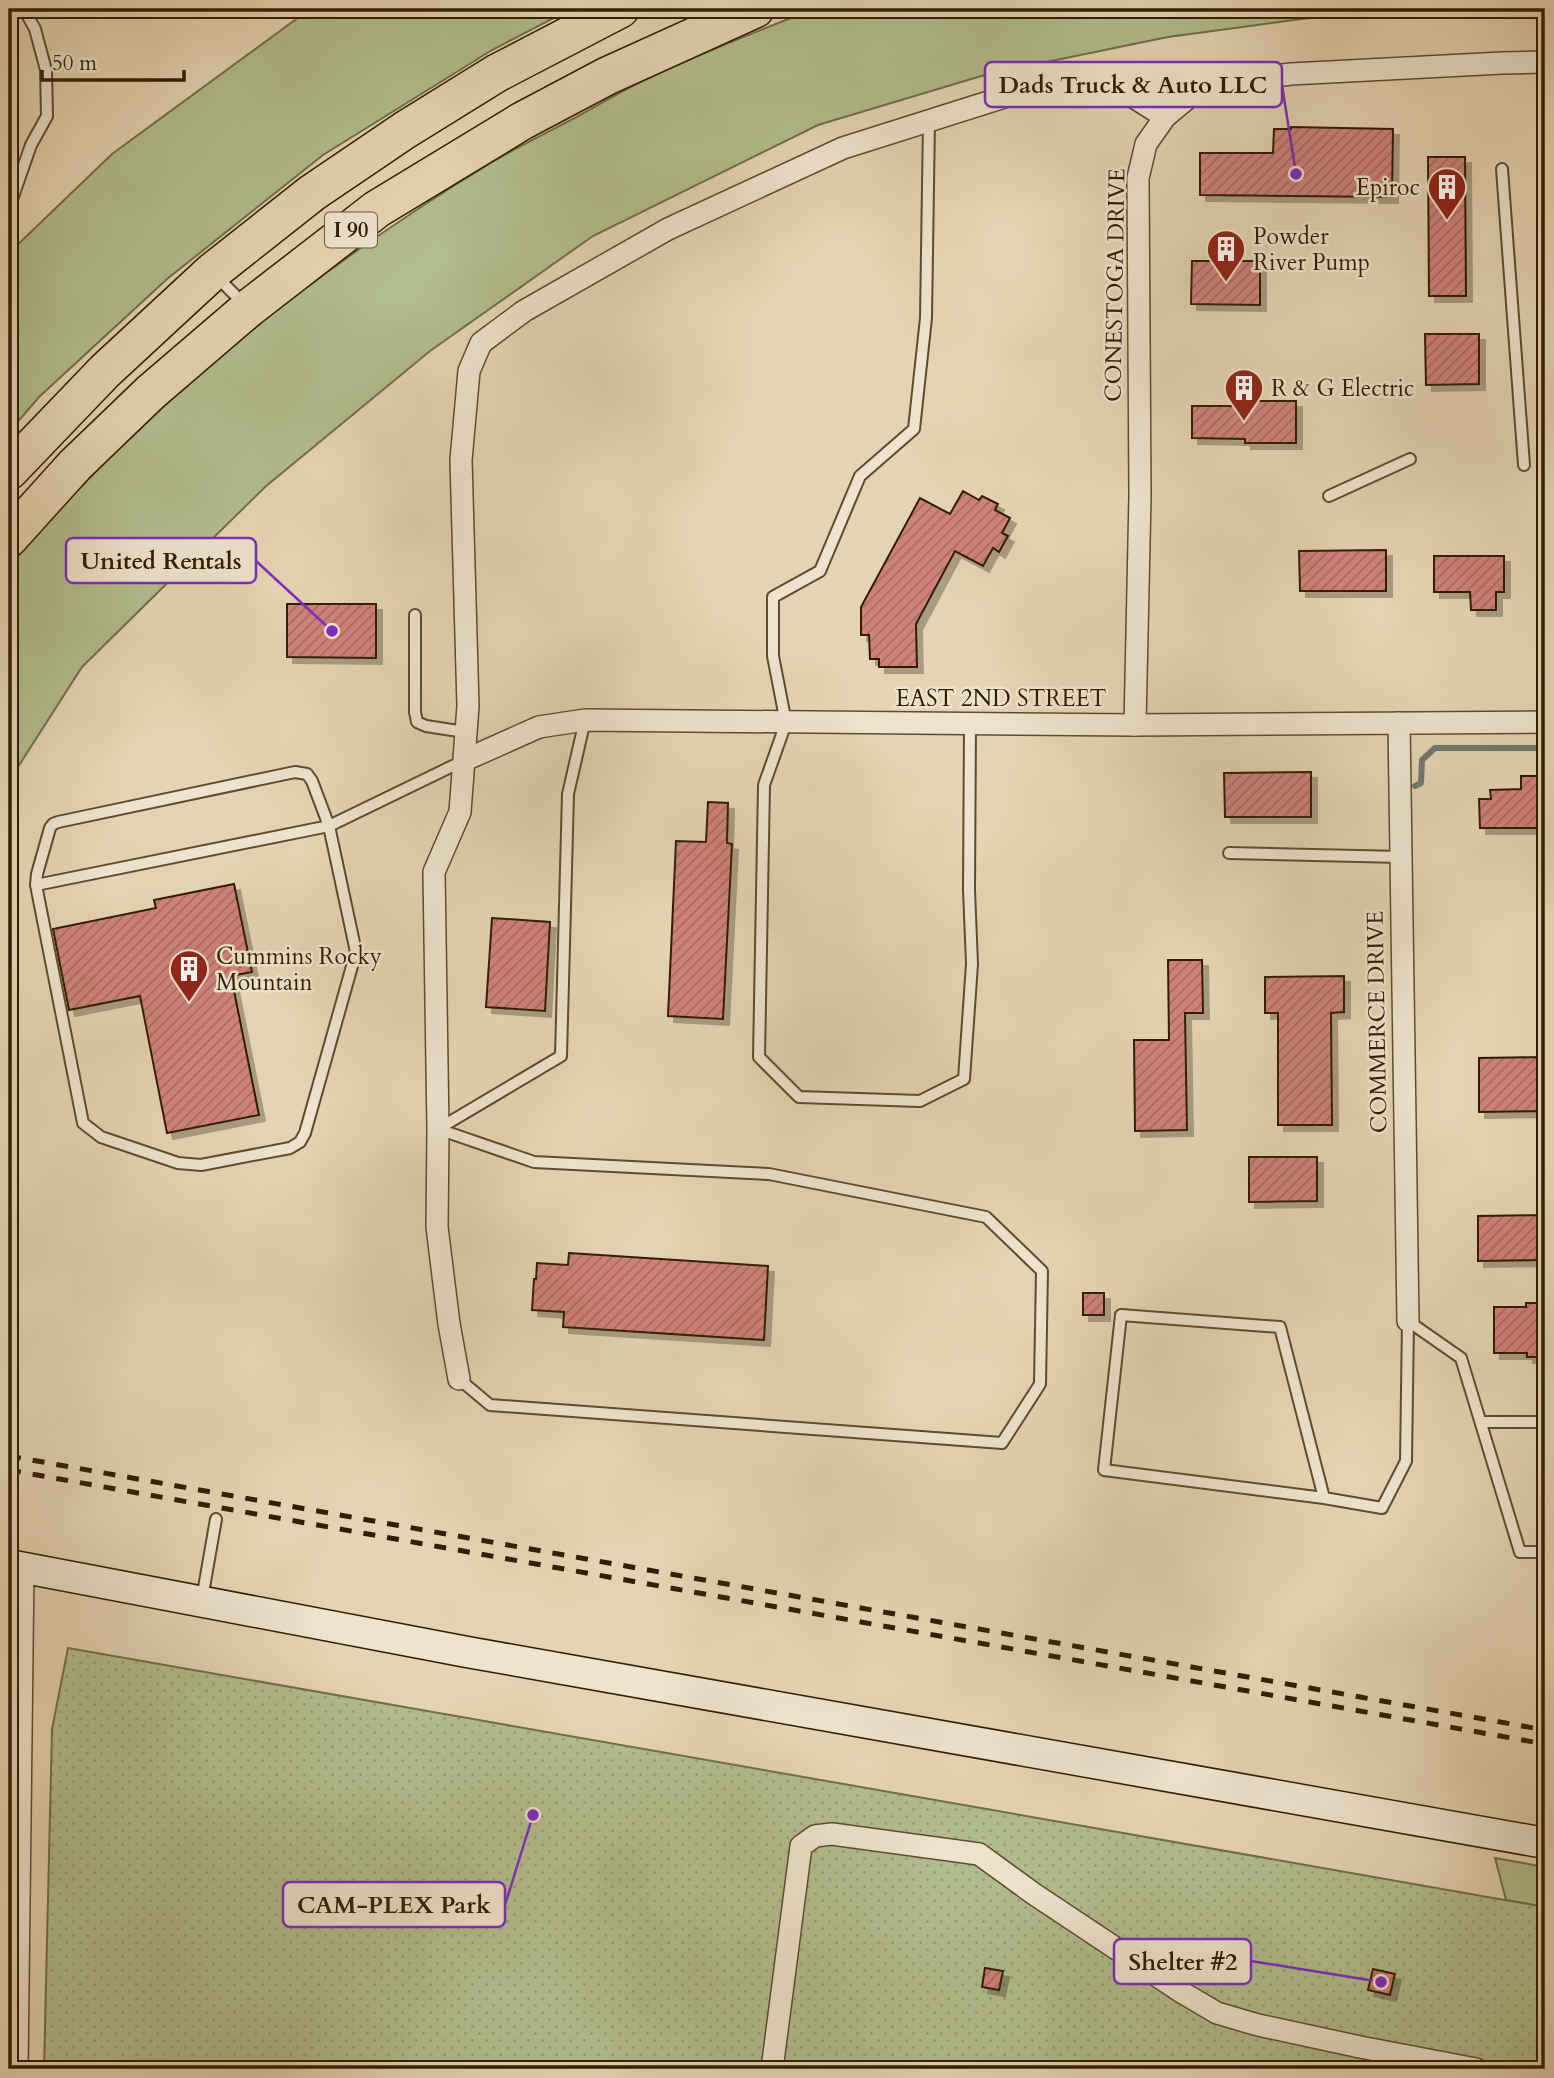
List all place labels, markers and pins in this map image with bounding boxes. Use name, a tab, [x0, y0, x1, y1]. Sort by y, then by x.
callout: Dads Truck & Auto LLC	[985, 62, 1282, 107]
building icon: Epiroc	[1426, 166, 1468, 221]
place label: Epiroc	[1356, 172, 1420, 203]
place label: Powder River Pump	[1253, 221, 1370, 278]
building icon: Powder River Pump	[1205, 228, 1247, 283]
building icon: R & G Electric	[1223, 367, 1265, 422]
place label: R & G Electric	[1271, 373, 1414, 404]
callout: United Rentals	[66, 538, 256, 583]
place label: Cummins Rocky Mountain	[216, 941, 382, 998]
building icon: Cummins Rocky Mountain	[168, 948, 210, 1003]
callout: CAM-PLEX Park	[283, 1882, 505, 1927]
callout: Shelter #2	[1114, 1939, 1251, 1984]

